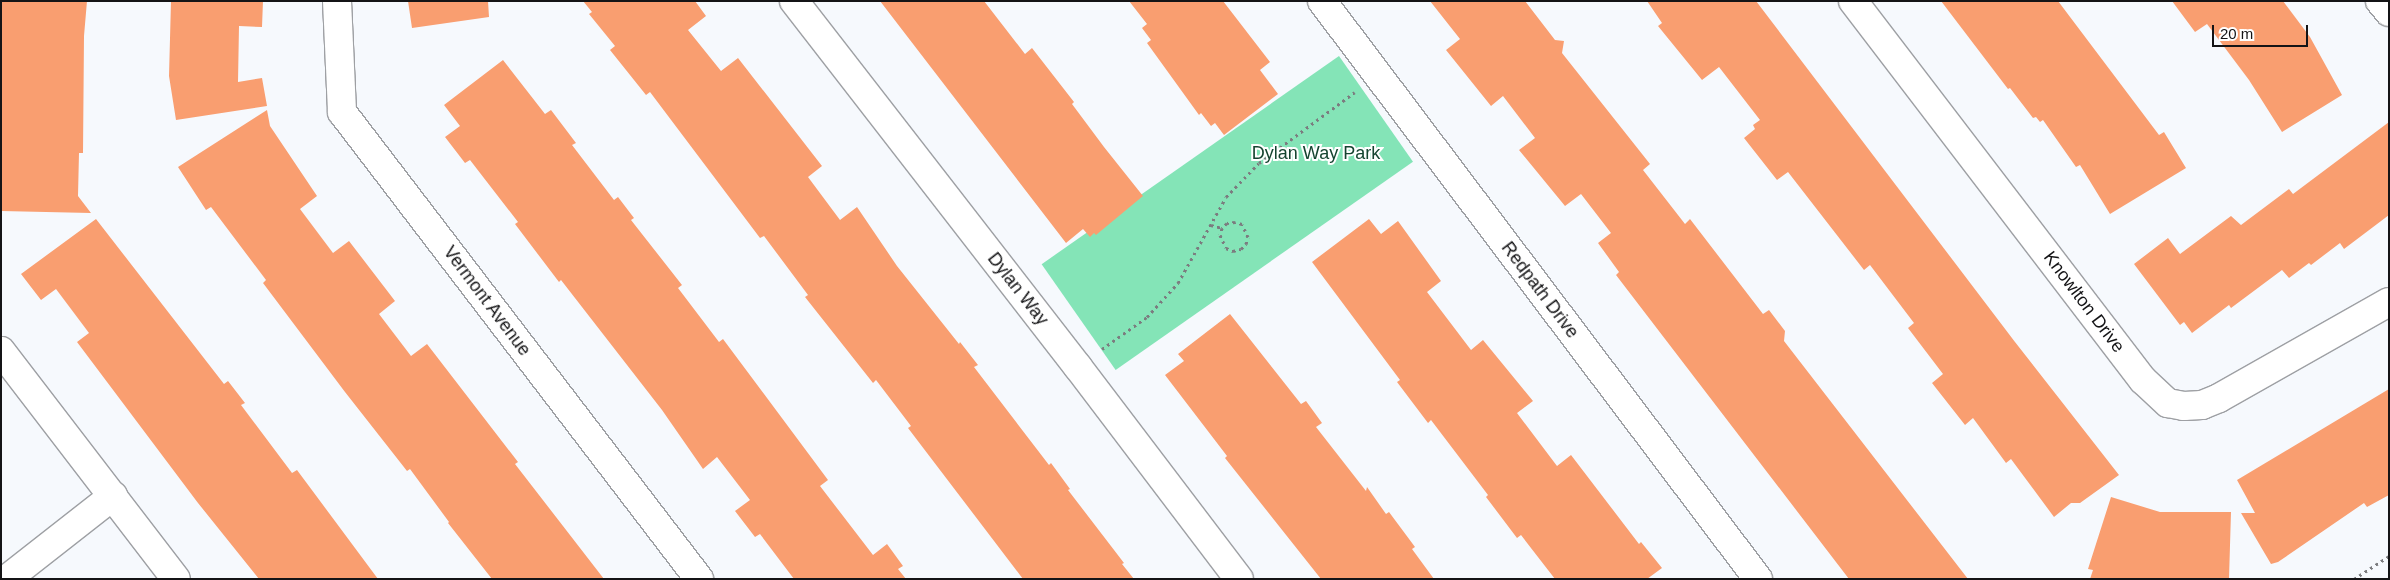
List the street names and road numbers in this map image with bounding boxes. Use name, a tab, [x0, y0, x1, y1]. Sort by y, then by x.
street label: Redpath Drive	[1497, 238, 1583, 342]
street label: Vermont Avenue	[438, 241, 536, 361]
street label: Knowlton Drive	[2039, 247, 2129, 357]
street label: Dylan Way	[983, 248, 1053, 330]

